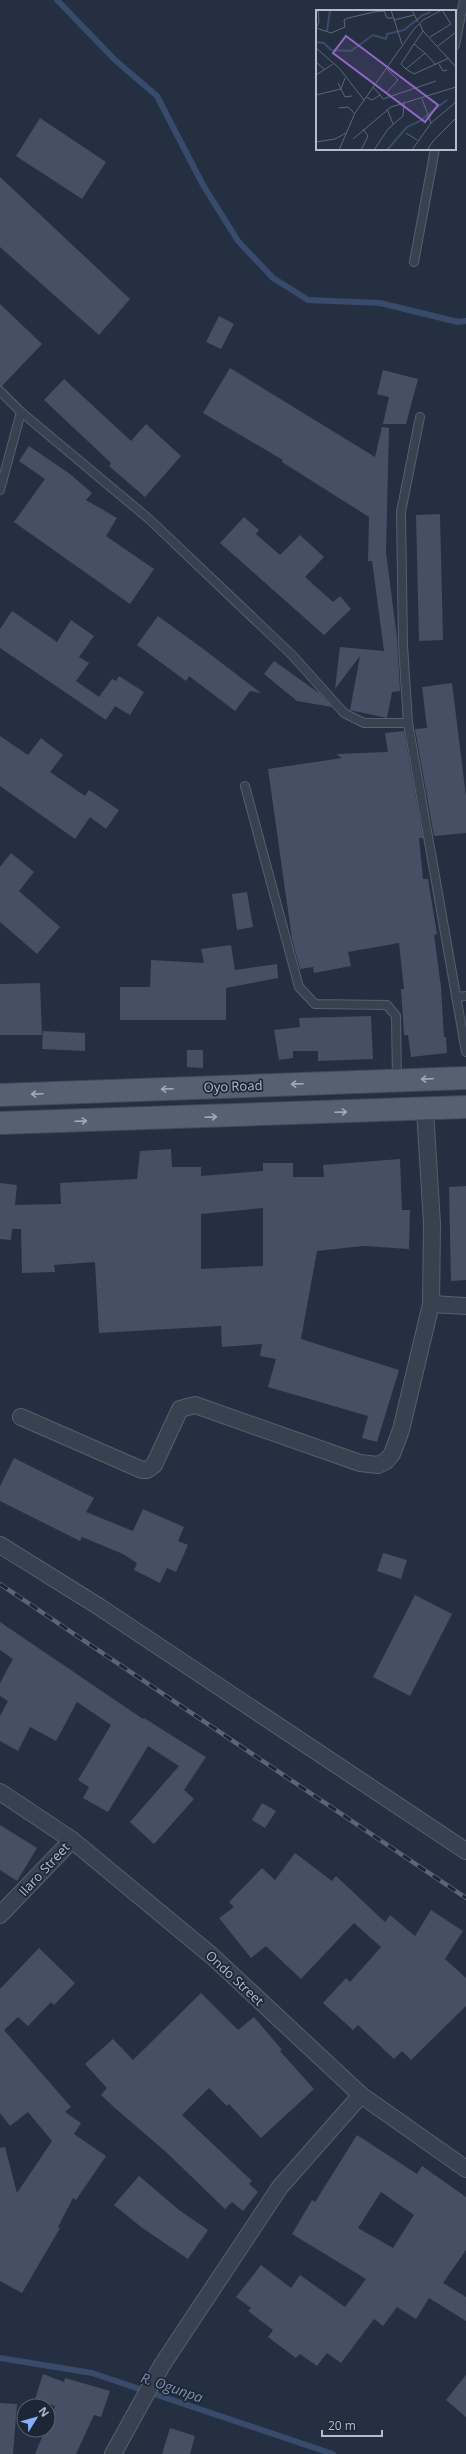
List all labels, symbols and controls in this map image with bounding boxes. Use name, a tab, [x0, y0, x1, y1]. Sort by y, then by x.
inset map	[316, 10, 456, 150]
one-way arrow	[421, 1075, 434, 1083]
street label: Oyo Road	[203, 1076, 263, 1096]
one-way arrow	[291, 1080, 304, 1088]
one-way arrow	[161, 1085, 174, 1093]
one-way arrow	[31, 1090, 44, 1098]
one-way arrow	[334, 1109, 347, 1116]
one-way arrow	[204, 1113, 217, 1120]
one-way arrow	[74, 1117, 87, 1124]
street label: Ilaro Street	[15, 1838, 74, 1900]
street label: Ondo Street	[202, 1946, 268, 2010]
water label: R. Ogunpa	[138, 2367, 206, 2407]
north arrow	[16, 2398, 56, 2438]
text: N	[36, 2404, 53, 2420]
scale bar	[322, 2412, 382, 2438]
text: 20 m	[328, 2417, 356, 2434]

